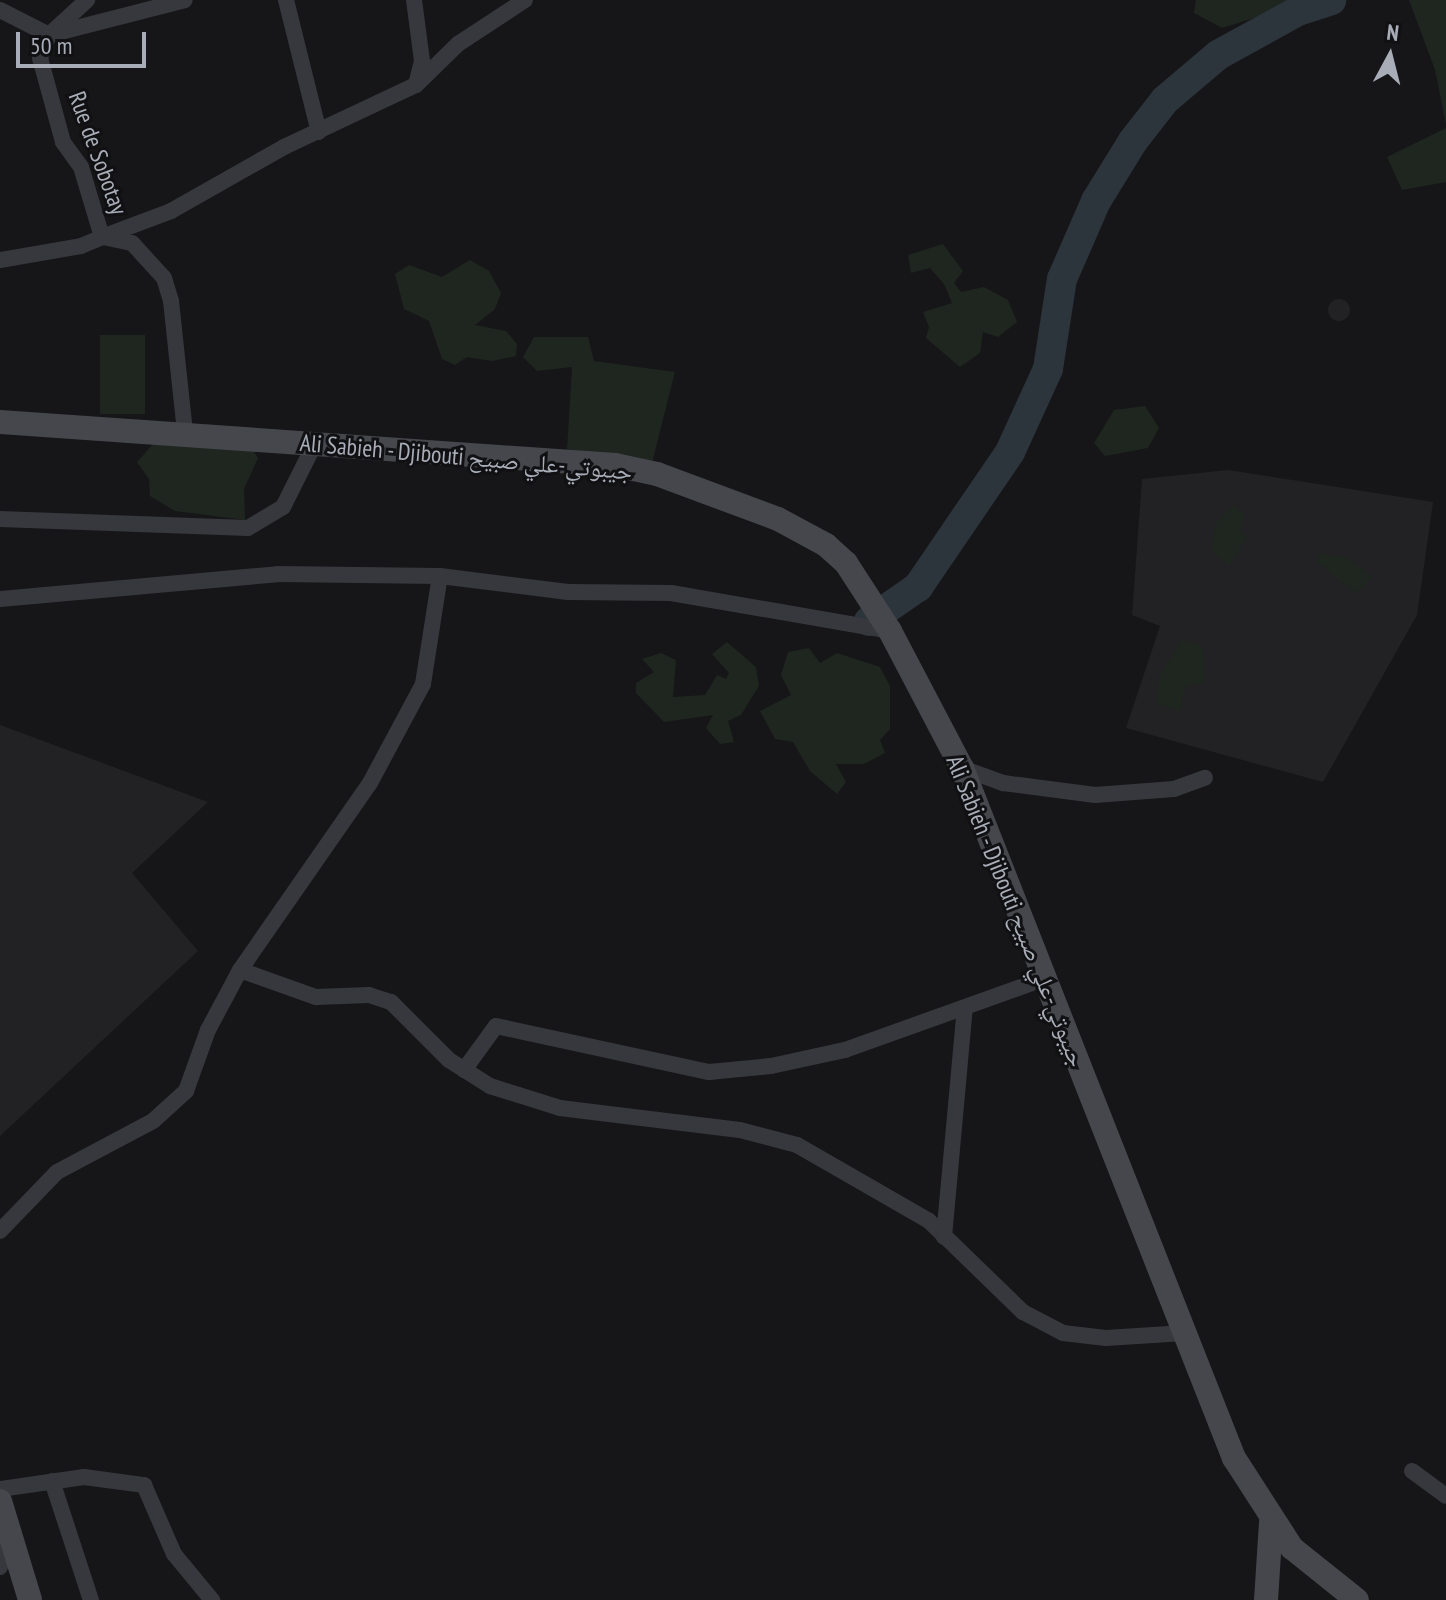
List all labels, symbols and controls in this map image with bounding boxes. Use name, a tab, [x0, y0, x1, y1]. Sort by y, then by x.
scale bar	[20, 16, 150, 66]
north arrow	[1350, 16, 1430, 96]
text: N	[1385, 18, 1401, 47]
text: 50 m	[30, 30, 72, 61]
street label: Rue de Sobotay	[62, 87, 134, 219]
street label: Ali Sabieh - Djibouti جيبوتي-علي صبيح	[298, 428, 634, 486]
street label: Ali Sabieh - Djibouti جيبوتي-علي صبيح	[940, 750, 1092, 1072]

